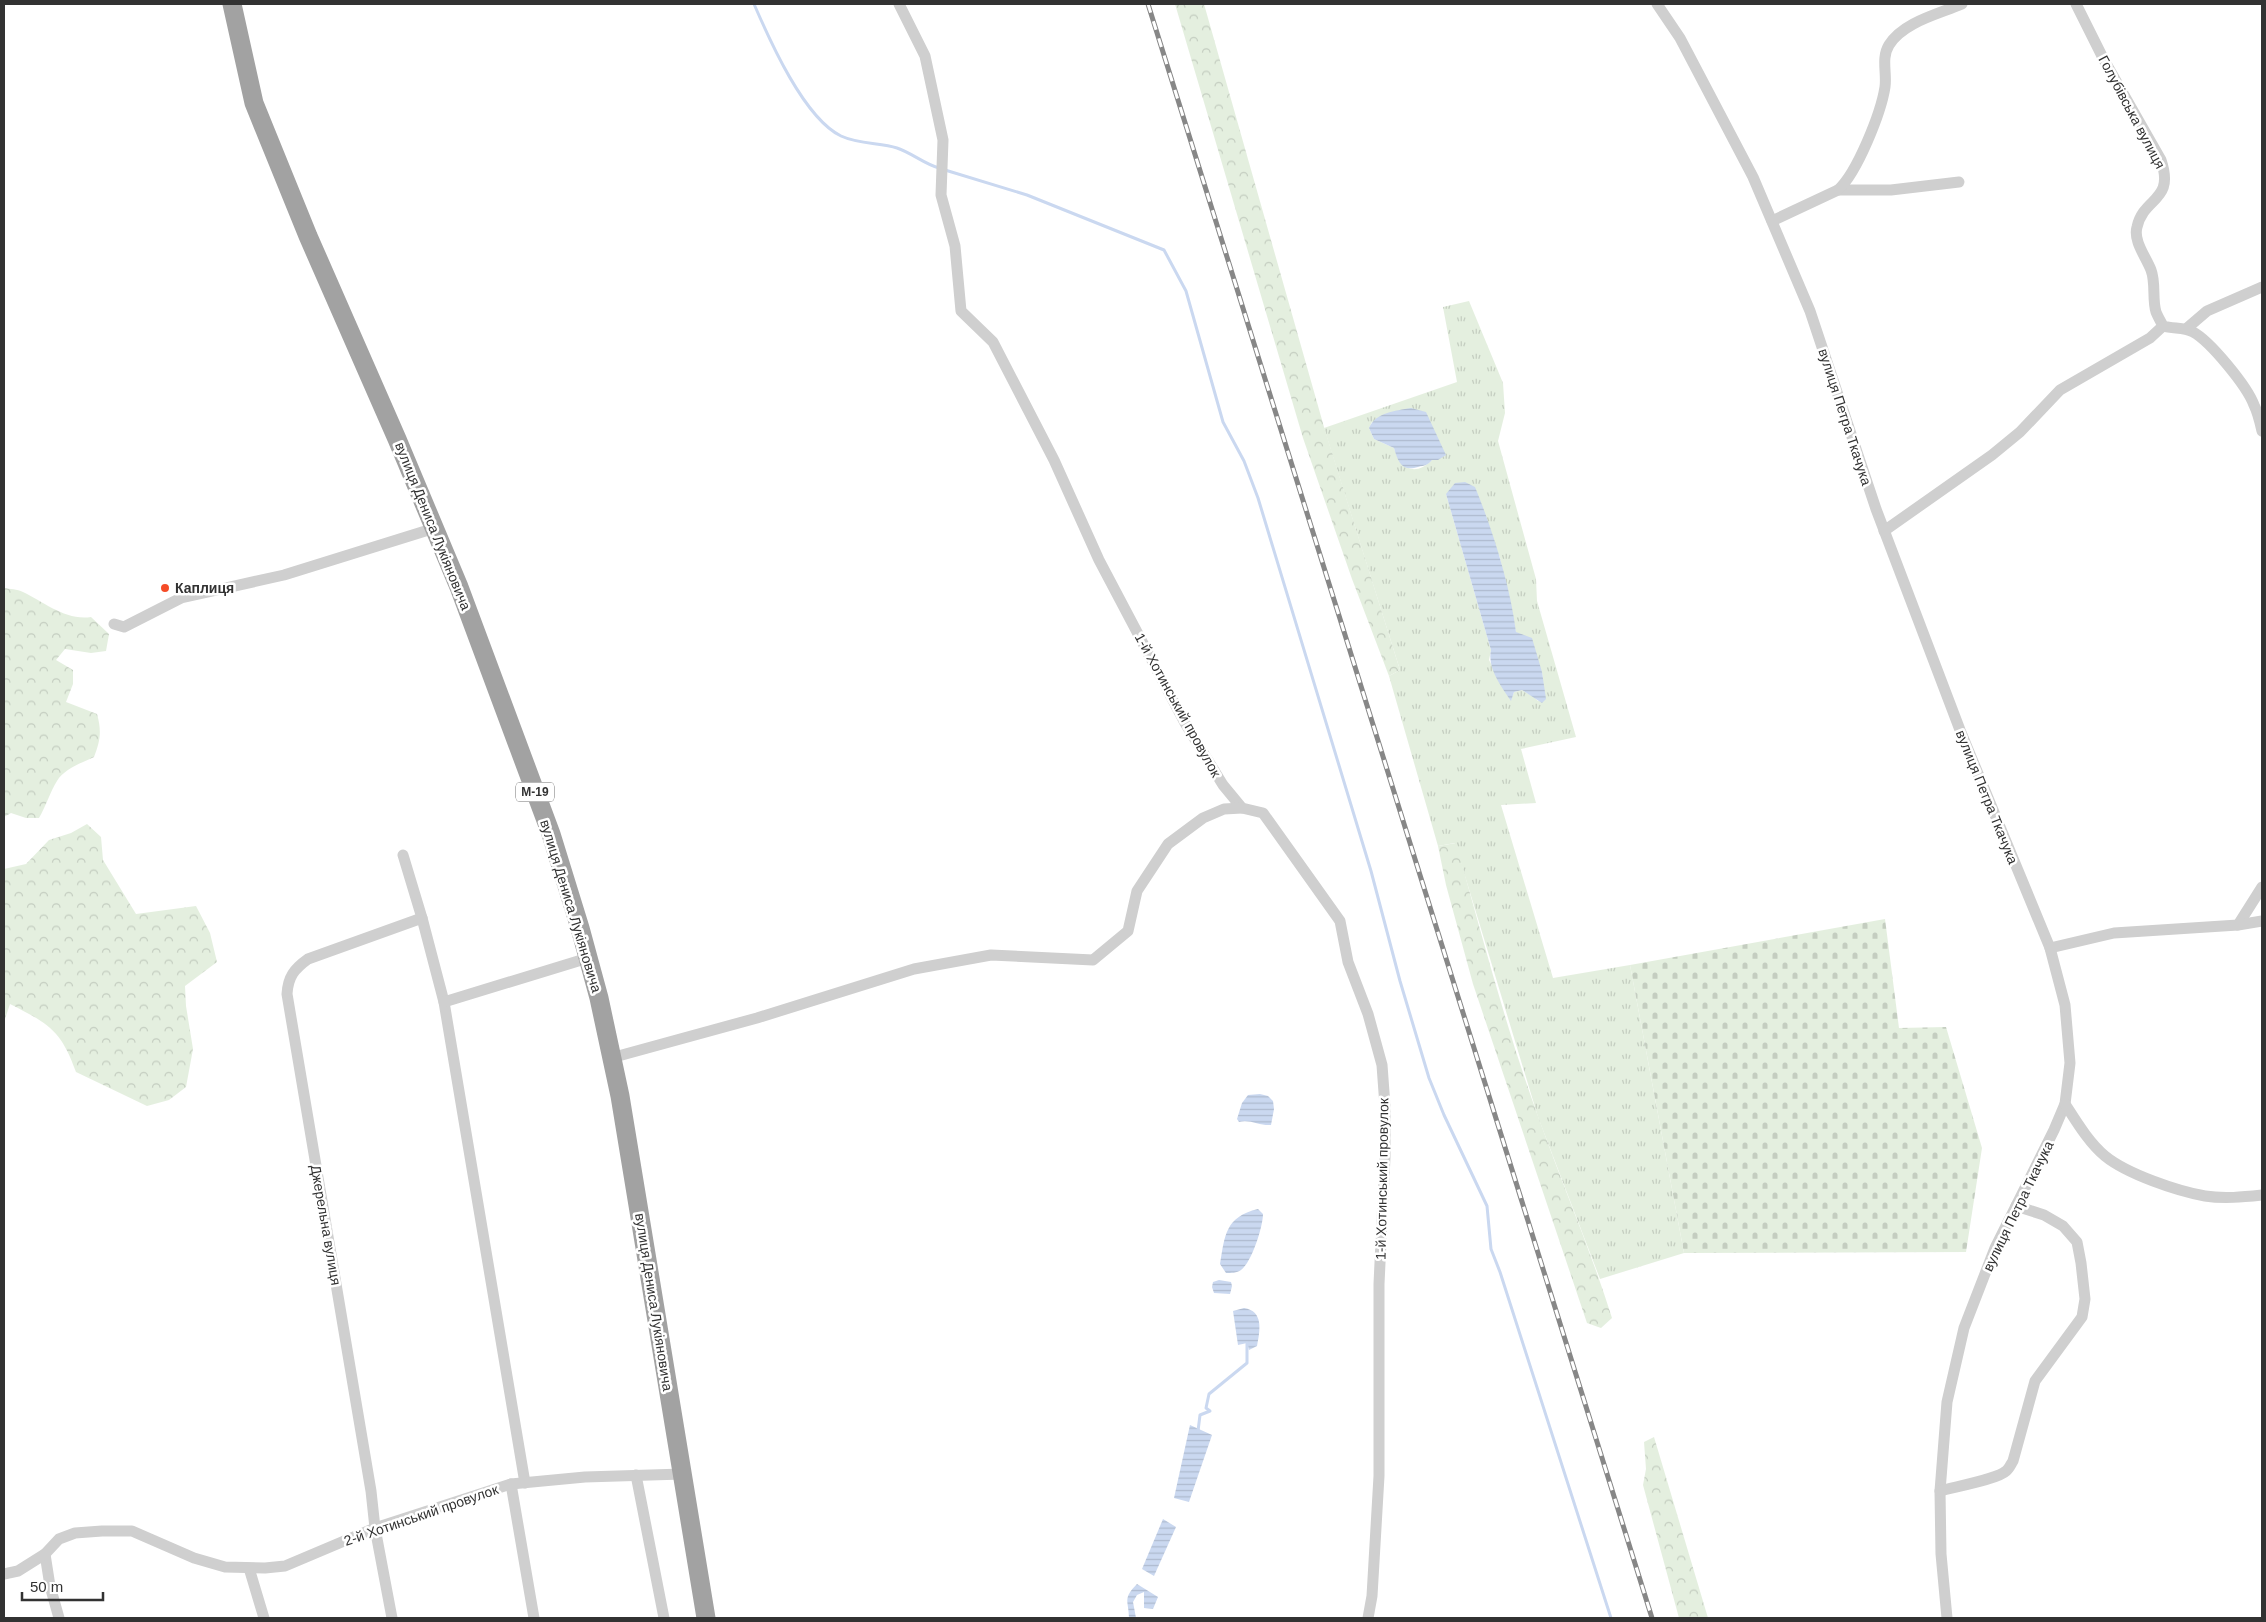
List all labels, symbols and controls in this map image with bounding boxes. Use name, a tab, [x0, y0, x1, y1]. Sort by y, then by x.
street label: Голубівська вулиця	[2095, 53, 2169, 171]
street label: вулиця Петра Ткачука	[1815, 347, 1875, 488]
street label: вулиця Дениса Лукіяновича	[392, 440, 474, 613]
place label: Каплиця	[175, 580, 234, 596]
marker: Каплиця	[159, 582, 171, 594]
street label: 1-й Хотинський провулок	[1132, 630, 1225, 780]
street label: вулиця Петра Ткачука	[1953, 728, 2021, 866]
road number: М-19	[516, 782, 554, 802]
street label: вулиця Дениса Лукіяновича	[537, 818, 605, 995]
street label: 1-й Хотинський провулок	[1373, 1097, 1391, 1260]
street label: вулиця Петра Ткачука	[1979, 1138, 2057, 1274]
street label: Джерельна вулиця	[308, 1164, 344, 1286]
street label: вулиця Дениса Лукіяновича	[632, 1212, 676, 1392]
street label: 2-й Хотинський провулок	[342, 1481, 501, 1549]
scale bar	[22, 1570, 104, 1602]
text: 50 m	[30, 1578, 63, 1595]

